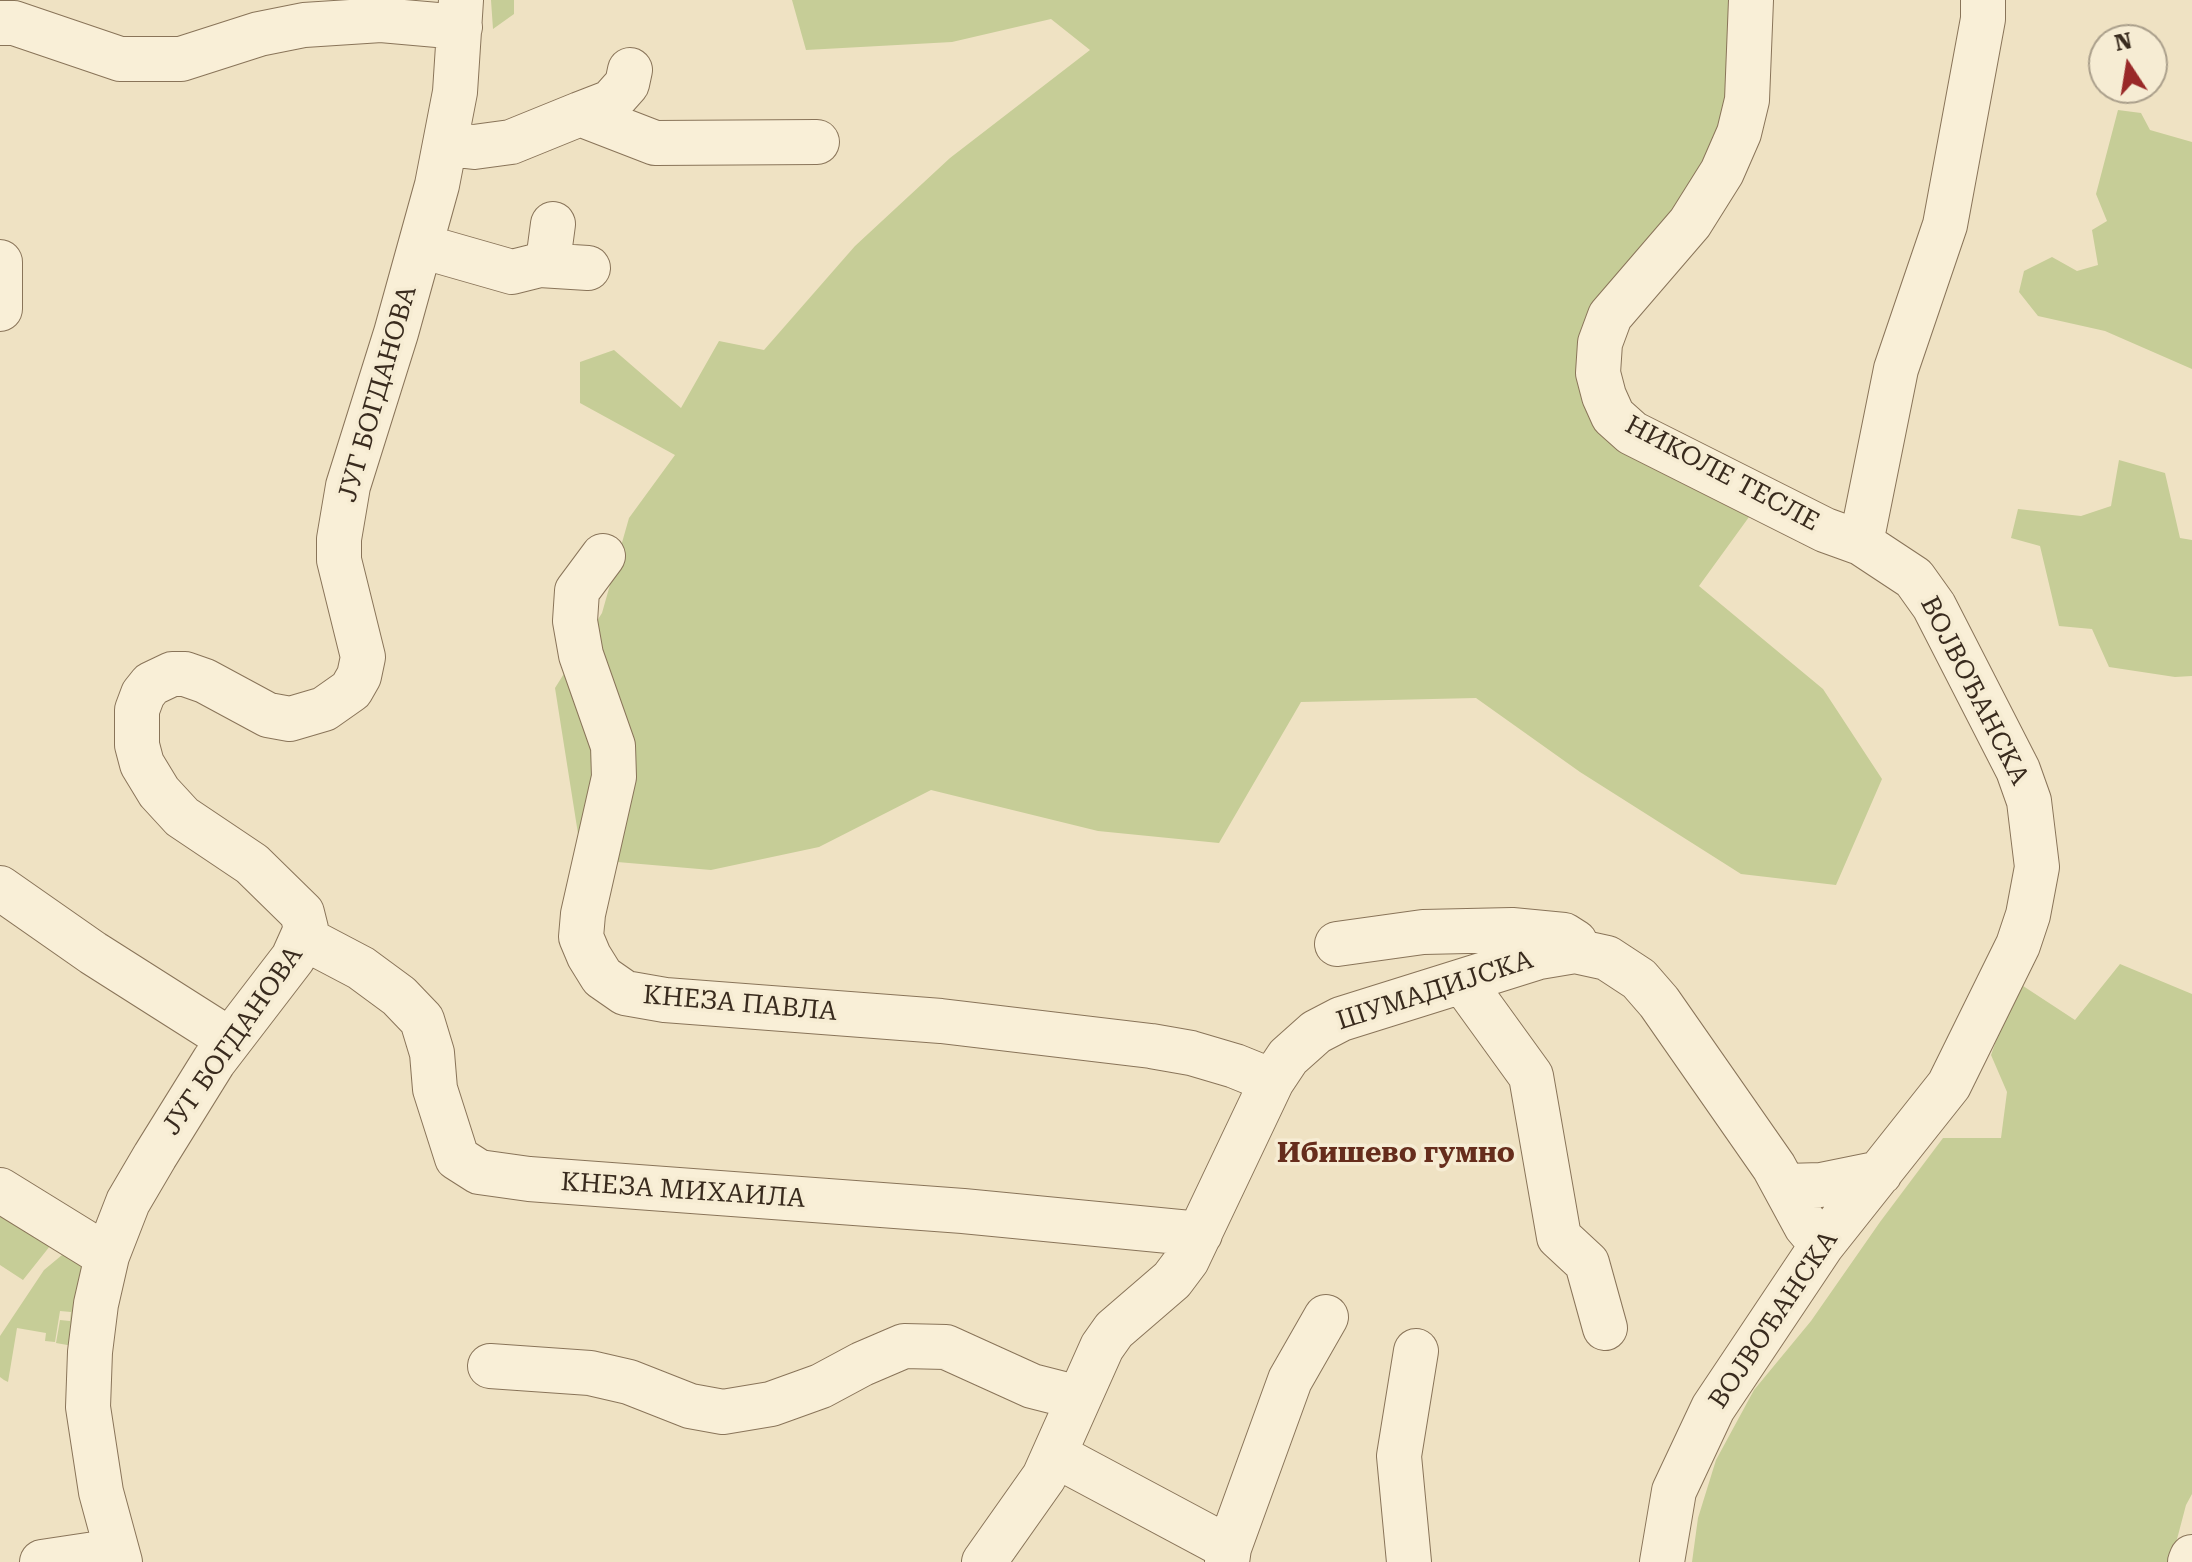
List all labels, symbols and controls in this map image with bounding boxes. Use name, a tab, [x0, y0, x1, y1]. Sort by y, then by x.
north arrow	[2088, 24, 2168, 104]
text: N	[2112, 28, 2134, 56]
street label: ЈУГ БОГДАНОВА	[332, 282, 424, 506]
street label: НИКОЛЕ ТЕСЛЕ	[1620, 410, 1824, 538]
street label: ВОЈВОЂАНСКА	[1913, 592, 2035, 790]
street label: ЈУГ БОГДАНОВА	[156, 941, 310, 1141]
street label: ШУМАДИЈСКА	[1333, 945, 1537, 1037]
street label: КНЕЗА ПАВЛА	[642, 980, 838, 1028]
district label: Ибишево гумно	[1277, 1137, 1515, 1171]
street label: КНЕЗА МИХАИЛА	[560, 1167, 806, 1215]
street label: ВОЈВОЂАНСКА	[1703, 1225, 1845, 1415]

